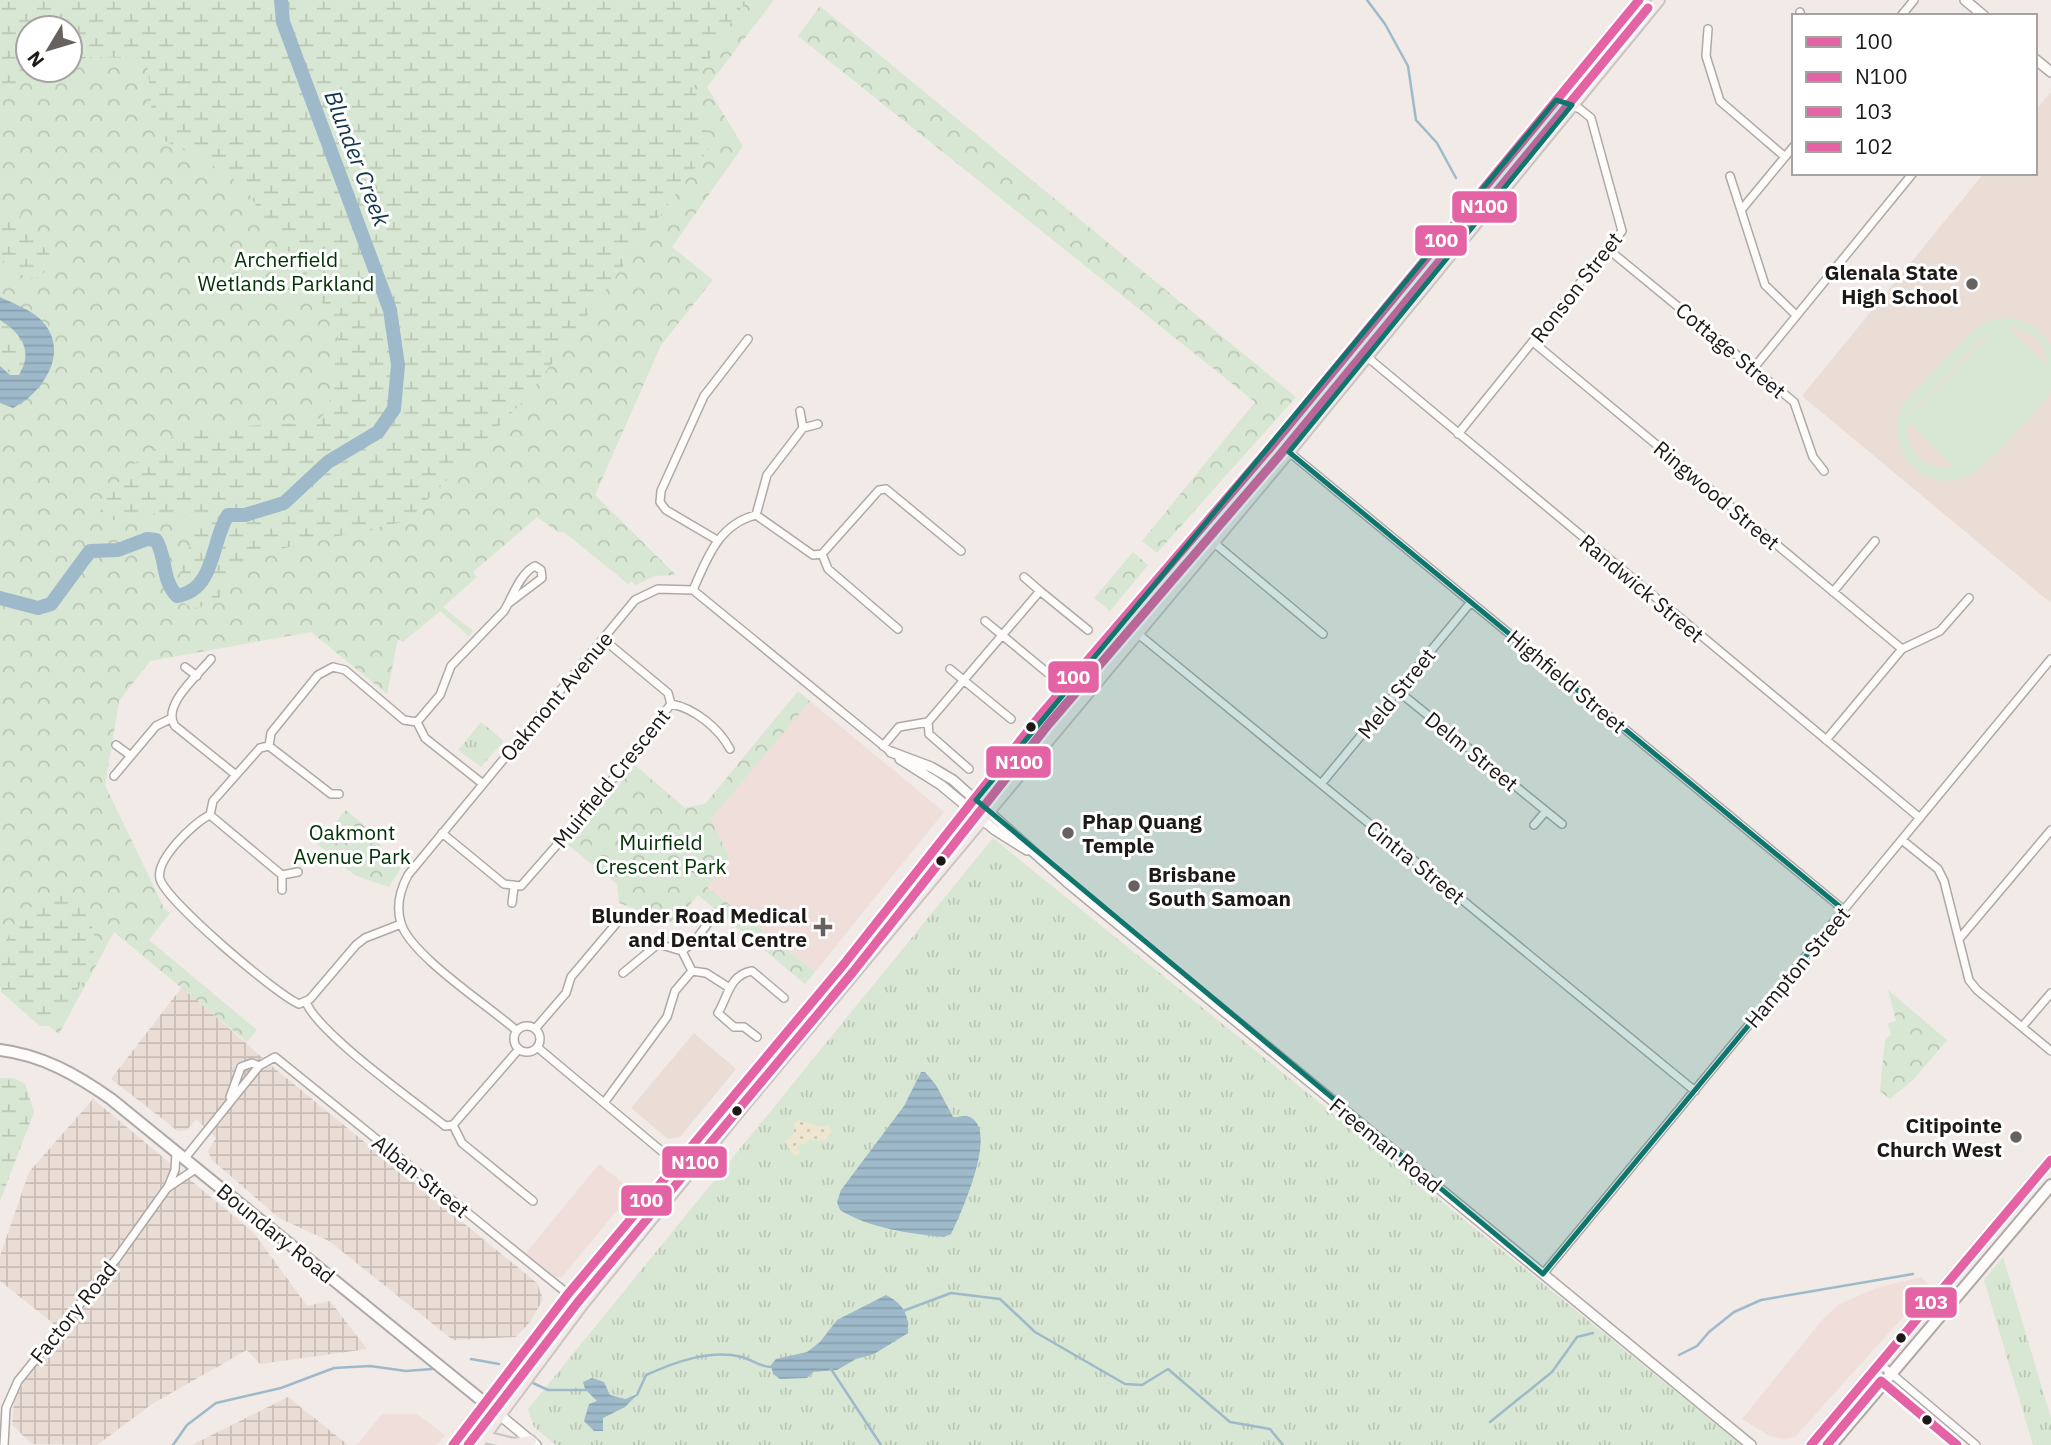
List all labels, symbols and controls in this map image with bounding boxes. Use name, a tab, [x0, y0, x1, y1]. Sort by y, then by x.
north arrow	[14, 14, 84, 84]
legend	[1792, 14, 2037, 175]
text: 100	[1855, 27, 1893, 55]
text: N	[22, 47, 49, 72]
text: N100	[1855, 62, 1908, 90]
water label: Blunder Creek	[318, 86, 398, 231]
text: 103	[1855, 97, 1893, 125]
text: 102	[1855, 132, 1893, 160]
line badge: N100	[1451, 190, 1518, 224]
text: N100	[1460, 194, 1508, 218]
line badge: 100	[1414, 224, 1468, 257]
street label: Ronson Street	[1524, 226, 1628, 348]
text: 100	[1424, 228, 1458, 252]
park label: Archerfield Wetlands Parkland	[197, 245, 375, 297]
place label: Glenala State High School	[1824, 258, 1958, 310]
marker: Glenala State High School	[1964, 276, 1980, 292]
street label: Cottage Street	[1670, 296, 1792, 404]
street label: Ringwood Street	[1648, 434, 1786, 556]
street label: Randwick Street	[1574, 528, 1710, 648]
street label: Highfield Street	[1502, 623, 1632, 739]
street label: Oakmont Avenue	[493, 625, 619, 767]
street label: Meld Street	[1351, 642, 1441, 744]
line badge: 100	[1047, 660, 1100, 694]
text: 100	[1056, 665, 1090, 689]
street label: Muirfield Crescent	[546, 702, 676, 854]
street label: Delm Street	[1420, 705, 1524, 797]
unlabelled marker	[1024, 720, 1038, 734]
line badge: N100	[985, 745, 1052, 779]
text: N100	[995, 750, 1043, 774]
place label: Phap Quang Temple	[1082, 807, 1202, 859]
street label: Cintra Street	[1361, 814, 1471, 910]
park label: Oakmont Avenue Park	[293, 818, 411, 870]
marker: Phap Quang Temple	[1060, 825, 1076, 841]
park label: Muirfield Crescent Park	[595, 828, 727, 880]
unlabelled marker	[934, 854, 948, 868]
place label: Brisbane South Samoan	[1148, 860, 1291, 912]
marker: Brisbane South Samoan	[1126, 878, 1142, 894]
place label: Blunder Road Medical and Dental Centre	[591, 901, 807, 953]
street label: Hampton Street	[1738, 901, 1856, 1033]
marker: Blunder Road Medical and Dental Centre	[813, 917, 833, 937]
street label: Freeman Road	[1324, 1091, 1448, 1199]
unlabelled marker	[730, 1104, 744, 1118]
place label: Citipointe Church West	[1876, 1111, 2002, 1163]
street label: Alban Street	[367, 1128, 475, 1224]
marker: Citipointe Church West	[2008, 1129, 2024, 1145]
line badge: N100	[661, 1145, 728, 1179]
text: N100	[671, 1150, 719, 1174]
street label: Boundary Road	[211, 1177, 341, 1289]
line badge: 100	[620, 1184, 673, 1217]
text: 100	[629, 1188, 663, 1212]
street label: Factory Road	[23, 1255, 123, 1369]
line badge: 103	[1904, 1286, 1958, 1319]
text: 103	[1914, 1290, 1948, 1314]
unlabelled marker	[1894, 1331, 1908, 1345]
unlabelled marker	[1920, 1413, 1934, 1427]

